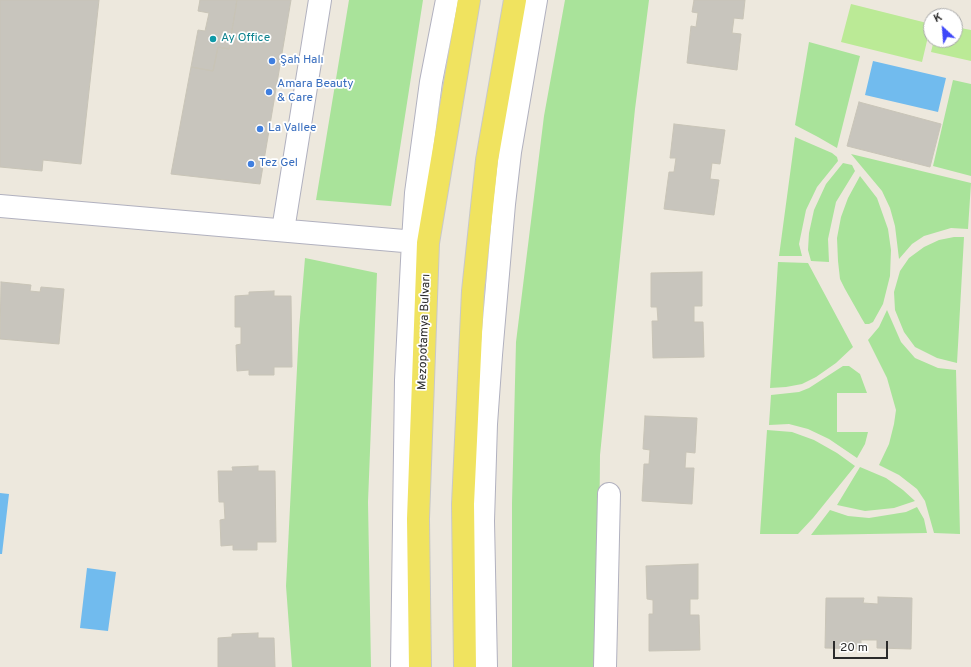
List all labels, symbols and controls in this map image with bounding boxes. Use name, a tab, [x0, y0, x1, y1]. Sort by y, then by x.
north arrow	[923, 8, 963, 48]
text: K	[932, 10, 945, 26]
place label: Ay Office	[221, 32, 270, 46]
marker: Ay Office	[208, 34, 218, 44]
place label: Şah Halı	[280, 54, 324, 68]
marker: Şah Halı	[267, 56, 277, 66]
place label: Amara Beauty & Care	[277, 78, 354, 106]
marker: Amara Beauty & Care	[264, 87, 274, 97]
place label: La Vallee	[268, 122, 317, 136]
marker: La Vallee	[255, 124, 265, 134]
place label: Tez Gel	[259, 157, 298, 171]
marker: Tez Gel	[246, 159, 256, 169]
street label: Mezopotamya Bulvarı	[416, 274, 434, 390]
scale bar	[835, 633, 890, 659]
text: 20 m	[840, 640, 868, 656]

